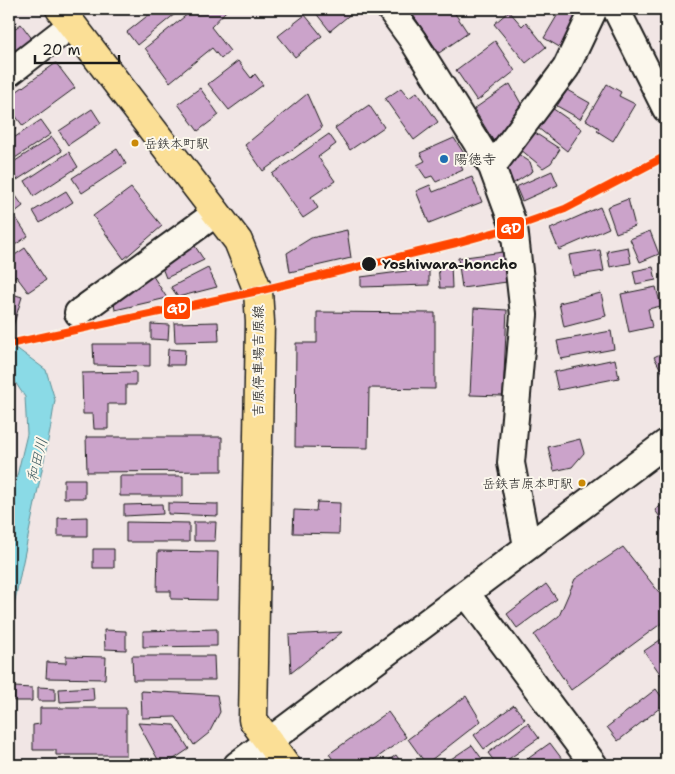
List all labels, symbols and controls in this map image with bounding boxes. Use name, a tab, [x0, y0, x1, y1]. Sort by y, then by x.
scale bar	[35, 32, 119, 64]
text: 20 m	[42, 40, 81, 60]
place label: 岳鉄本町駅	[144, 135, 209, 152]
marker: 岳鉄本町駅	[130, 138, 140, 148]
place label: 陽徳寺	[454, 150, 496, 168]
marker: 陽徳寺	[438, 153, 450, 165]
line badge: GD	[496, 216, 525, 240]
text: GD	[501, 219, 522, 237]
marker: Yoshiwara-honcho	[360, 255, 378, 273]
place label: Yoshiwara-honcho	[382, 255, 517, 273]
line badge: GD	[163, 296, 191, 320]
text: GD	[167, 299, 188, 317]
street label: 吉原停車場吉原線	[249, 305, 267, 417]
water label: 和田川	[22, 436, 52, 484]
place label: 岳鉄吉原本町駅	[482, 475, 573, 492]
marker: 岳鉄吉原本町駅	[577, 478, 587, 488]

